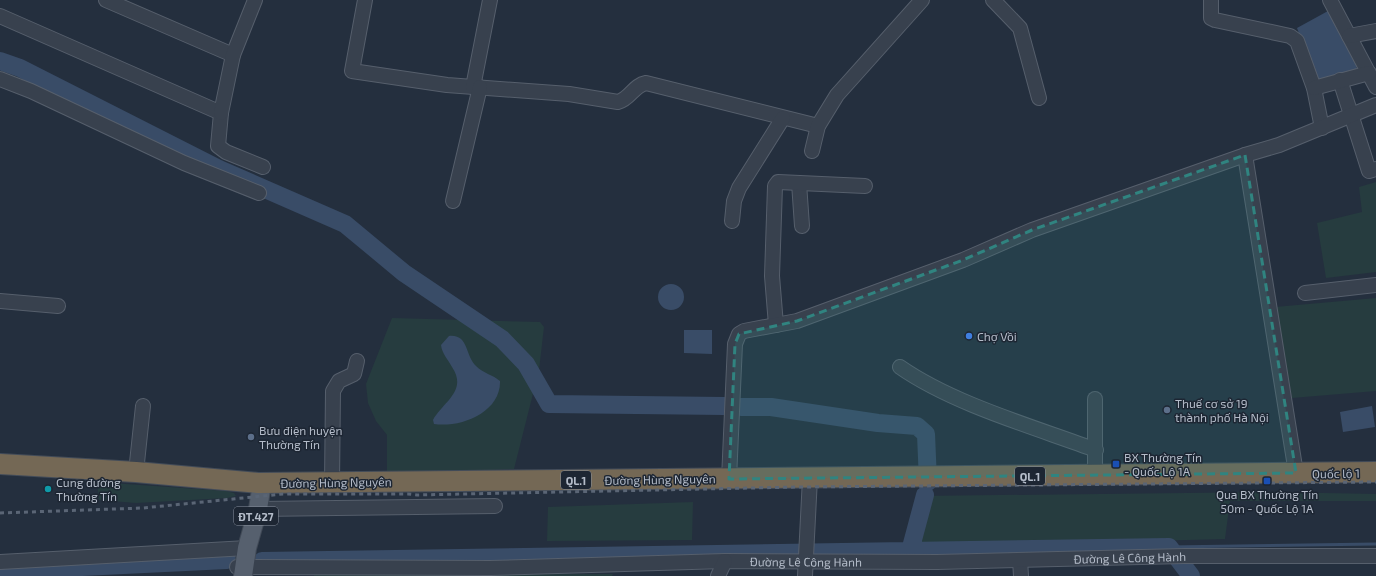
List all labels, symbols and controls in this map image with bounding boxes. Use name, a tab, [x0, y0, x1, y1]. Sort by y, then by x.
place label: Chợ Vồi	[977, 329, 1017, 344]
marker: Chợ Vồi	[964, 331, 974, 341]
place label: Thuế cơ sở 19 thành phố Hà Nội	[1175, 396, 1269, 425]
marker: Thuế cơ sở 19 thành phố Hà Nội	[1162, 405, 1172, 415]
place label: Bưu điện huyện Thường Tín	[259, 423, 343, 451]
marker: Bưu điện huyện Thường Tín	[246, 432, 256, 442]
place label: BX Thường Tín - Quốc Lộ 1A	[1124, 450, 1202, 479]
marker: BX Thường Tín - Quốc Lộ 1A	[1111, 459, 1121, 469]
street label: Quốc lộ 1	[1312, 466, 1360, 481]
road number: QL.1	[1015, 467, 1045, 485]
road number: QL.1	[561, 471, 591, 489]
street label: Đường Hùng Nguyên	[604, 471, 716, 487]
street label: Đường Hùng Nguyên	[280, 474, 392, 490]
place label: Cung đường Thường Tín	[56, 475, 121, 503]
marker: Qua BX Thường Tín 50m - Quốc Lộ 1A	[1262, 476, 1272, 486]
marker: Cung đường Thường Tín	[43, 484, 53, 494]
place label: Qua BX Thường Tín 50m - Quốc Lộ 1A	[1216, 487, 1318, 516]
road number: ĐT.427	[234, 507, 278, 525]
street label: Đường Lê Công Hành	[1073, 549, 1186, 566]
street label: Đường Lê Công Hành	[750, 554, 862, 569]

